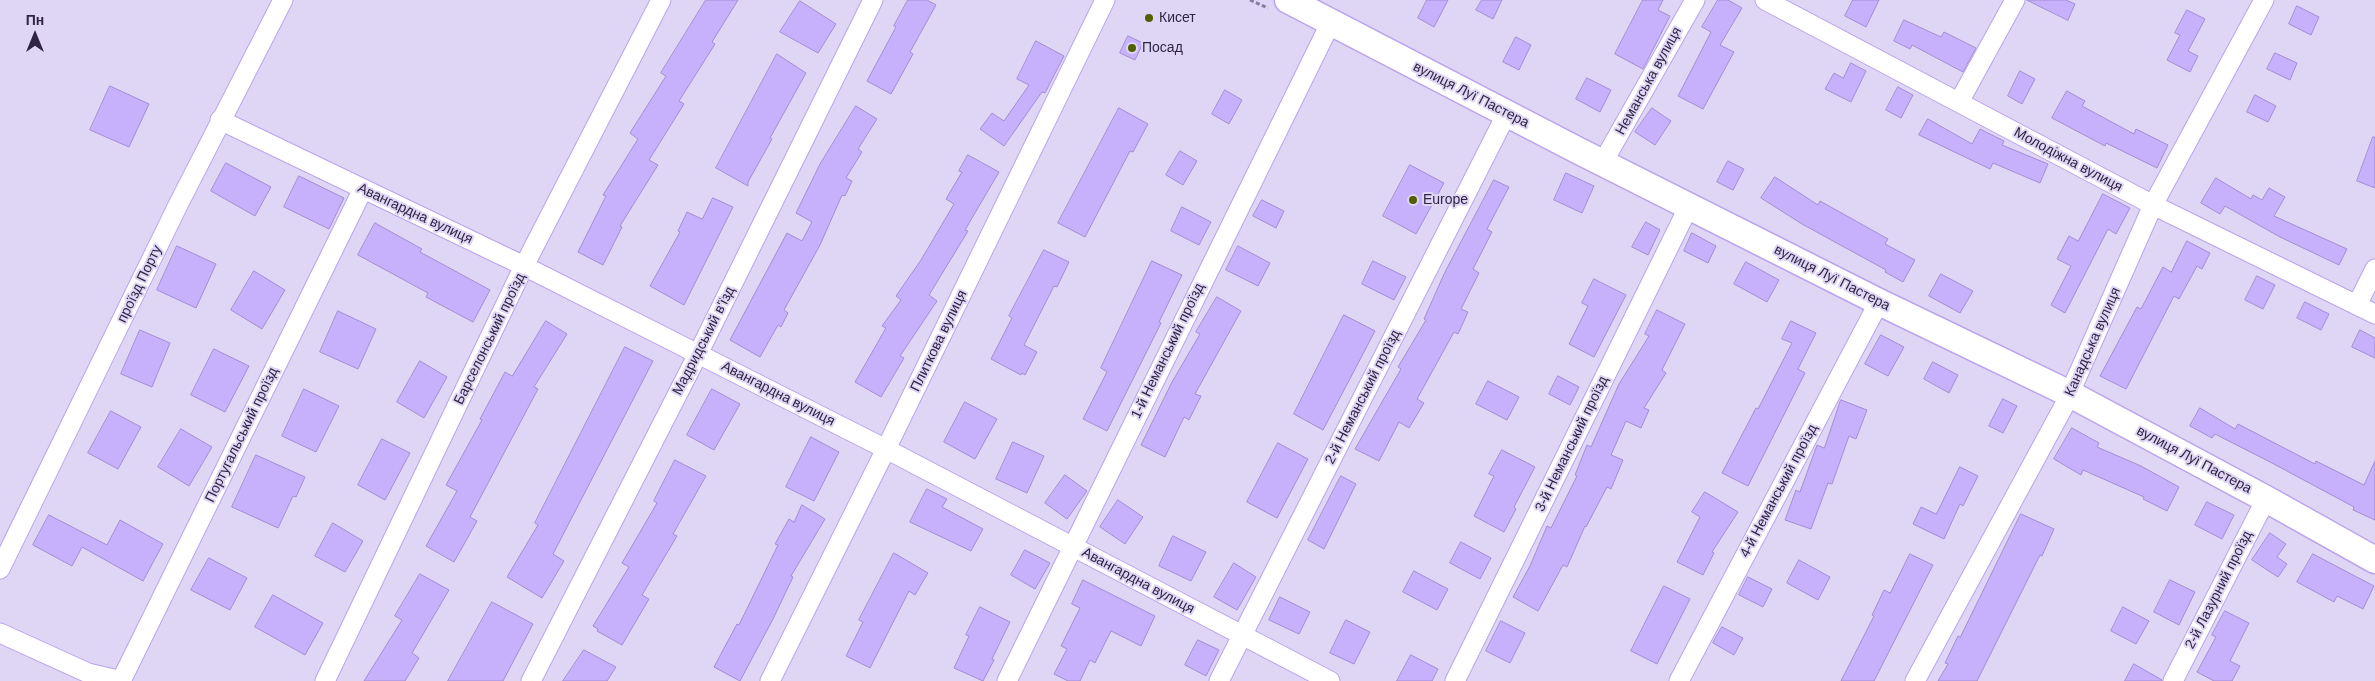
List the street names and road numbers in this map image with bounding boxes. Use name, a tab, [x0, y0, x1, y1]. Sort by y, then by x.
street label: Неманська вулиця	[1612, 24, 1686, 138]
street label: вулиця Луї Пастера	[1410, 58, 1532, 132]
street label: Молодіжна вулиця	[2011, 124, 2125, 196]
street label: Авангардна вулиця	[355, 180, 475, 248]
street label: вулиця Луї Пастера	[1771, 241, 1893, 315]
street label: проїзд Порту	[114, 243, 166, 325]
street label: Барселонський проїзд	[451, 271, 529, 407]
street label: 1-й Неманський проїзд	[1128, 281, 1208, 421]
street label: Мадридський в'їзд	[669, 284, 739, 398]
street label: Канадська вулиця	[2061, 285, 2125, 399]
street label: Плиткова вулиця	[907, 287, 971, 395]
street label: 2-й Неманський проїзд	[1322, 327, 1404, 467]
street label: Авангардна вулиця	[718, 358, 838, 430]
street label: Португальський проїзд	[202, 365, 282, 505]
street label: 3-й Неманський проїзд	[1532, 374, 1612, 514]
street label: 4-й Неманський проїзд	[1737, 422, 1821, 560]
street label: вулиця Луї Пастера	[2134, 423, 2254, 497]
street label: 2-й Лазурний проїзд	[2182, 528, 2256, 652]
street label: Авангардна вулиця	[1079, 544, 1197, 618]

